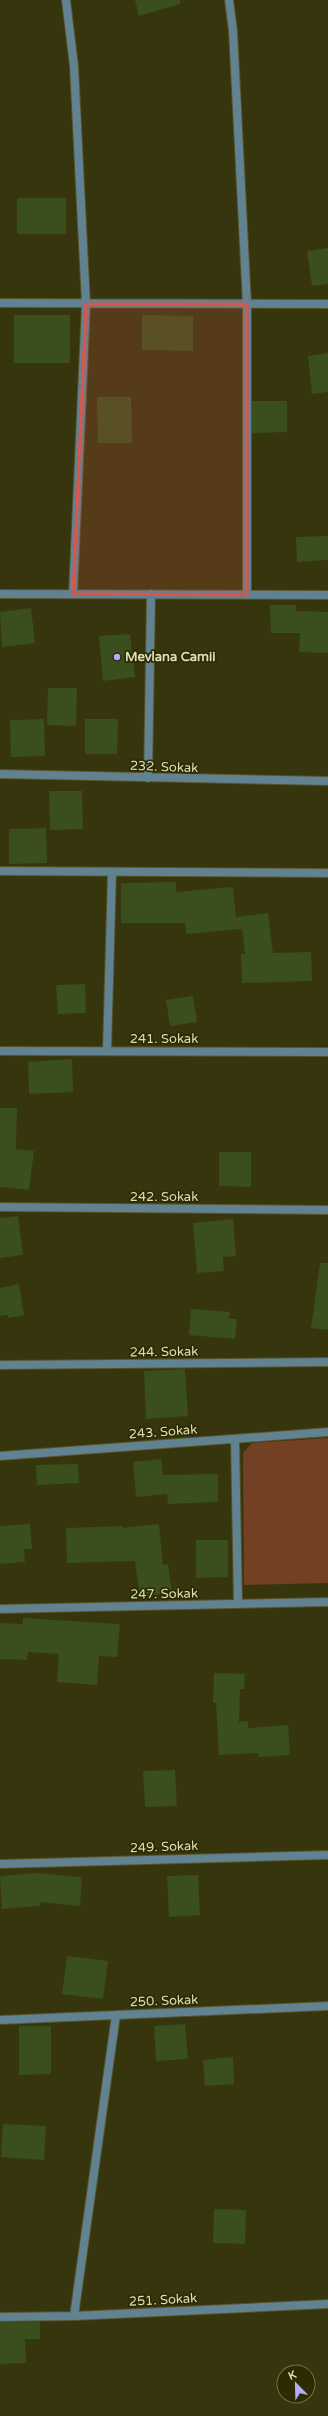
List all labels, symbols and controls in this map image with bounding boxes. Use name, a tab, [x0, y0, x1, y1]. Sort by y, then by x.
place label: Mevlana Camii	[125, 649, 215, 665]
marker: Mevlana Camii	[112, 652, 122, 662]
street label: 232. Sokak	[129, 758, 199, 776]
street label: 241. Sokak	[130, 1031, 198, 1047]
street label: 242. Sokak	[130, 1189, 198, 1205]
street label: 244. Sokak	[130, 1343, 198, 1361]
street label: 243. Sokak	[128, 1422, 198, 1442]
street label: 247. Sokak	[130, 1585, 198, 1603]
street label: 249. Sokak	[129, 1838, 199, 1856]
street label: 250. Sokak	[129, 1992, 199, 2010]
street label: 251. Sokak	[128, 2290, 198, 2310]
north arrow	[276, 2364, 316, 2404]
text: K	[286, 2368, 299, 2383]

